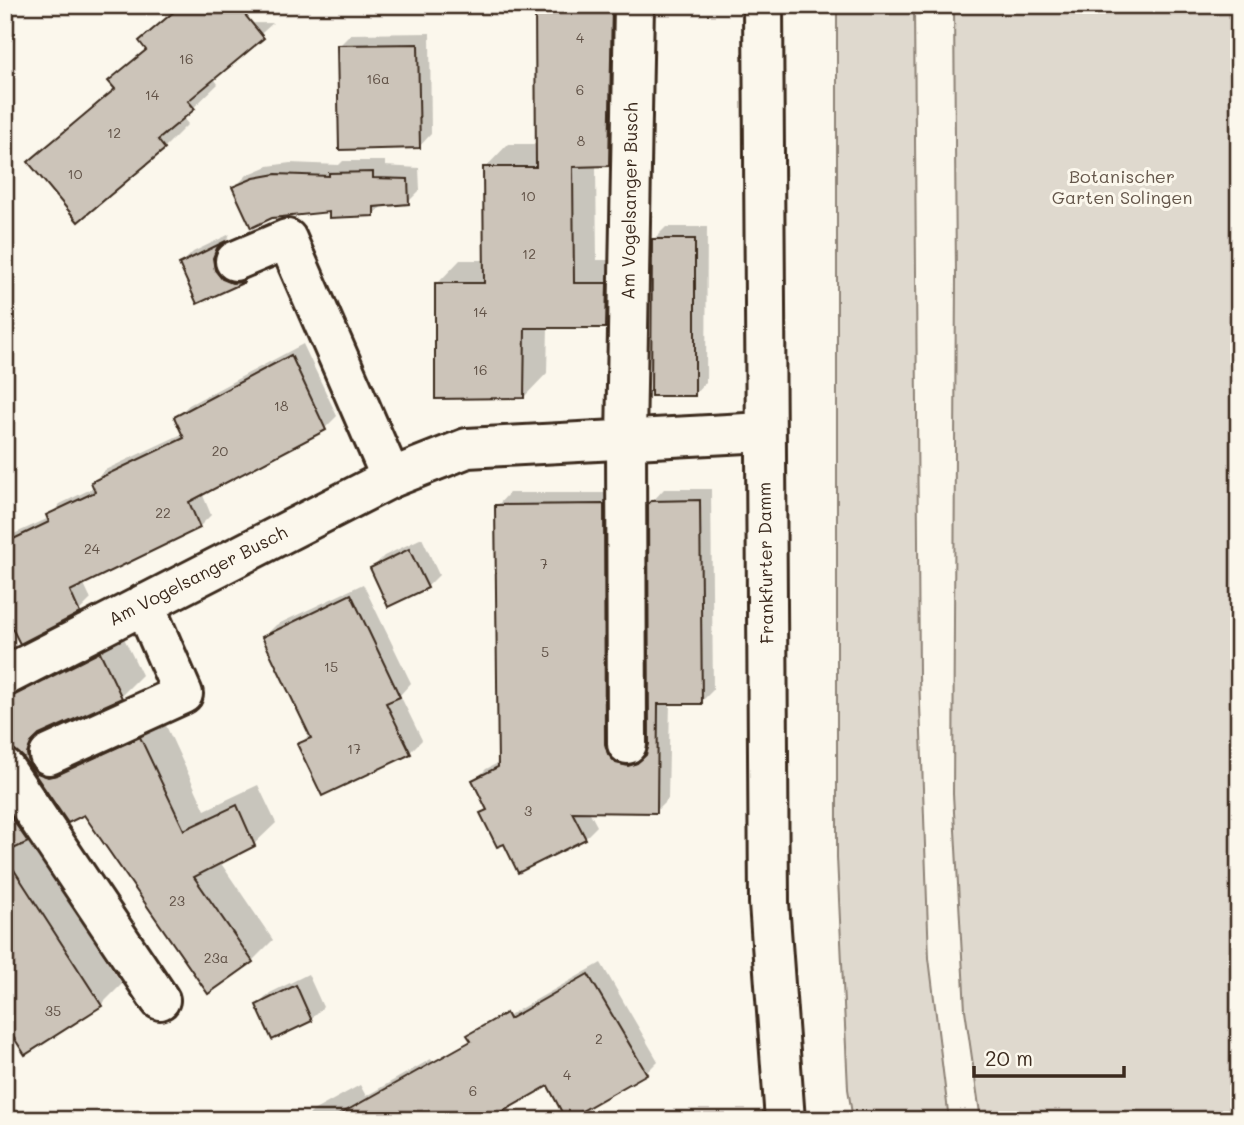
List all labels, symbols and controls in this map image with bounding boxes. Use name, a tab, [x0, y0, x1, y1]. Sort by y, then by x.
house number: 4	[576, 28, 585, 47]
house number: 16	[179, 49, 193, 68]
house number: 16a	[366, 69, 390, 88]
house number: 6	[576, 80, 584, 99]
house number: 14	[145, 85, 160, 104]
street label: Am Vogelsanger Busch	[615, 102, 643, 300]
house number: 12	[107, 123, 121, 142]
house number: 8	[577, 131, 585, 150]
house number: 10	[68, 164, 83, 183]
park label: Botanischer Garten Solingen	[1052, 164, 1192, 209]
house number: 10	[521, 186, 536, 205]
house number: 12	[522, 244, 536, 263]
house number: 14	[473, 302, 488, 321]
house number: 16	[473, 360, 487, 379]
house number: 18	[274, 396, 288, 415]
house number: 20	[212, 441, 229, 460]
street label: Frankfurter Damm	[752, 482, 778, 644]
house number: 22	[155, 503, 171, 522]
street label: Am Vogelsanger Busch	[104, 520, 291, 631]
house number: 24	[84, 539, 101, 558]
house number: 7	[540, 554, 548, 573]
house number: 5	[541, 642, 549, 661]
house number: 15	[324, 657, 338, 676]
house number: 17	[347, 739, 361, 758]
house number: 3	[524, 801, 532, 820]
house number: 23	[169, 891, 185, 910]
house number: 23a	[204, 948, 228, 967]
house number: 35	[45, 1001, 61, 1020]
house number: 2	[595, 1029, 603, 1048]
scale bar	[974, 1034, 1125, 1078]
text: 20 m	[985, 1044, 1033, 1071]
house number: 4	[563, 1065, 572, 1084]
house number: 6	[469, 1081, 477, 1100]

